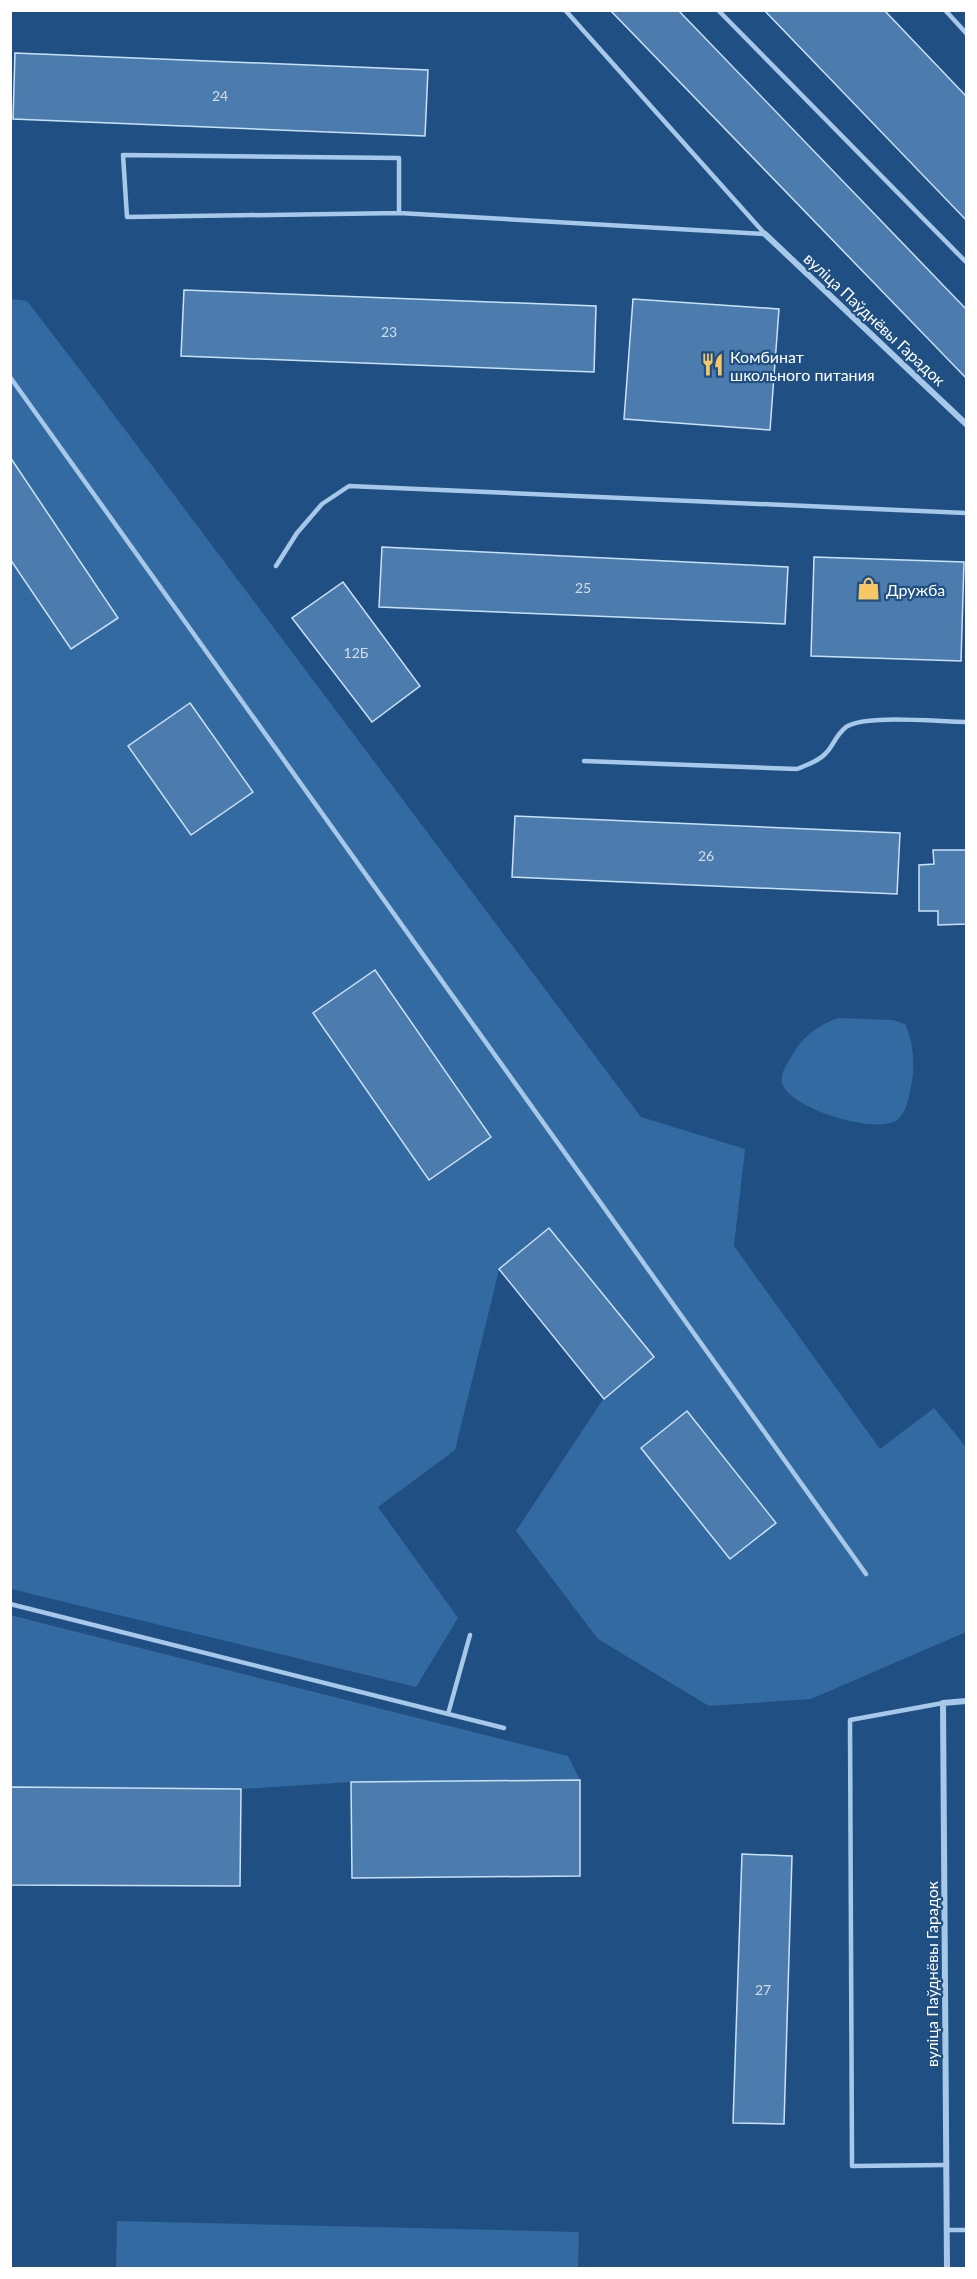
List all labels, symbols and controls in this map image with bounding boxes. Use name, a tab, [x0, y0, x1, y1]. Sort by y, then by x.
house number: 24	[212, 87, 228, 104]
street label: вуліца Паўднёвы Гарадок	[800, 249, 950, 390]
house number: 23	[381, 323, 397, 340]
place label: Комбинат школьного питания	[730, 347, 875, 384]
restaurant icon: Комбинат школьного питания	[699, 352, 725, 378]
shop icon: Дружба	[855, 576, 881, 602]
house number: 25	[575, 579, 591, 596]
place label: Дружба	[886, 580, 945, 599]
house number: 12Б	[344, 644, 369, 661]
house number: 26	[698, 847, 714, 864]
street label: вуліца Паўднёвы Гарадок	[922, 1880, 941, 2067]
house number: 27	[755, 1981, 771, 1998]

